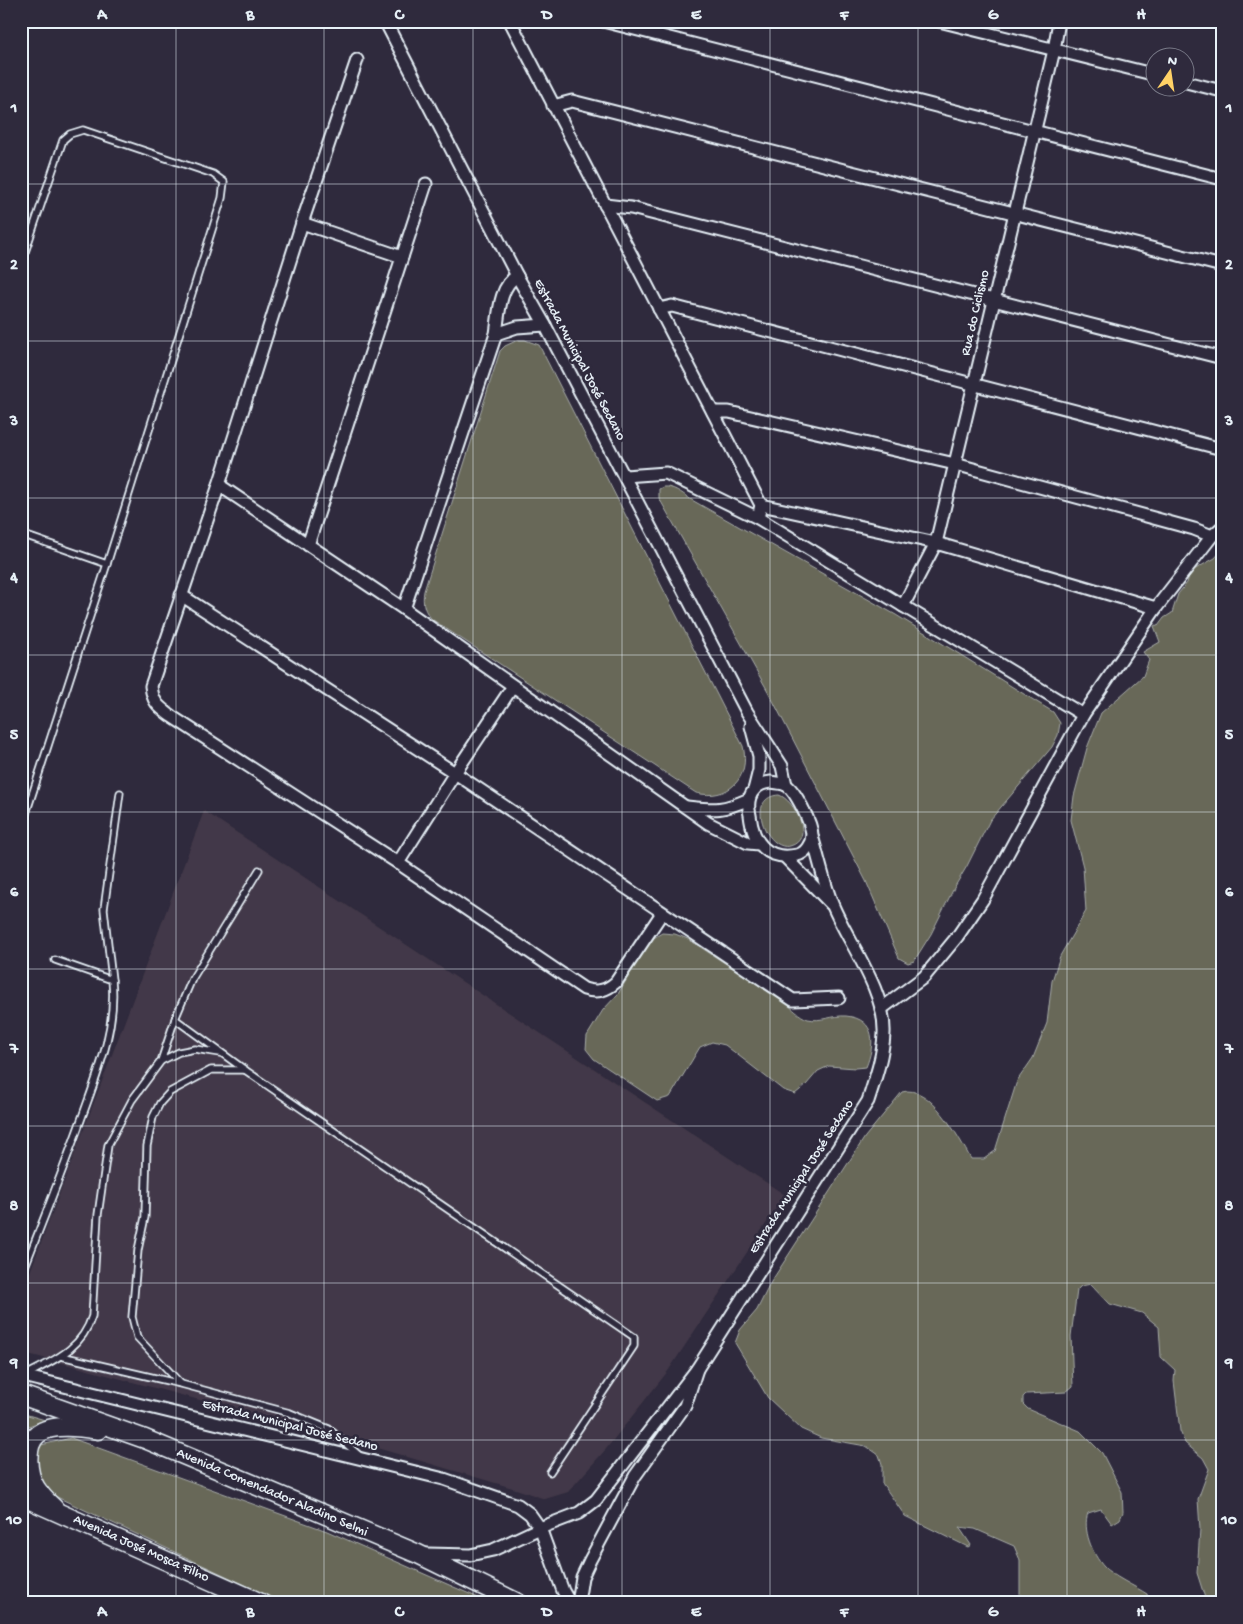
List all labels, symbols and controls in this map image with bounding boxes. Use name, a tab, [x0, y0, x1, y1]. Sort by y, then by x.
text: A	[96, 7, 108, 26]
text: B	[245, 7, 255, 26]
text: C	[394, 7, 405, 26]
text: D	[540, 7, 553, 26]
text: E	[691, 7, 702, 26]
text: F	[839, 7, 850, 26]
text: G	[988, 7, 999, 26]
text: H	[1136, 7, 1146, 26]
north arrow	[1146, 48, 1196, 98]
text: N	[1166, 52, 1179, 71]
text: 1	[10, 100, 17, 119]
text: 1	[1225, 100, 1232, 119]
text: 2	[10, 257, 18, 276]
text: 2	[1225, 257, 1233, 276]
street label: Rua do Ciclismo	[958, 268, 994, 358]
street label: Estrada Municipal José Sedano	[529, 276, 629, 444]
text: 3	[9, 413, 18, 432]
text: 3	[1224, 413, 1233, 432]
text: 4	[9, 570, 18, 589]
text: 4	[1224, 570, 1233, 589]
text: 5	[10, 727, 19, 746]
text: 5	[1225, 727, 1234, 746]
text: 6	[10, 884, 19, 903]
text: 6	[1225, 884, 1234, 903]
text: 7	[9, 1041, 19, 1060]
text: 7	[1224, 1041, 1234, 1060]
street label: Estrada Municipal José Sedano	[746, 1097, 858, 1257]
text: 8	[10, 1198, 19, 1217]
text: 8	[1225, 1198, 1234, 1217]
text: 9	[9, 1355, 18, 1374]
text: 9	[1224, 1355, 1233, 1374]
street label: Estrada Municipal José Sedano	[200, 1396, 380, 1456]
street label: Avenida Comendador Aladino Selmi	[174, 1445, 370, 1541]
street label: Avenida José Mosca Filho	[70, 1511, 212, 1587]
text: 10	[5, 1512, 22, 1531]
text: 10	[1220, 1512, 1237, 1531]
text: A	[96, 1604, 108, 1623]
text: B	[245, 1604, 255, 1623]
text: C	[394, 1604, 405, 1623]
text: D	[540, 1604, 553, 1623]
text: E	[691, 1604, 702, 1623]
text: F	[839, 1604, 850, 1623]
text: G	[988, 1604, 999, 1623]
text: H	[1136, 1604, 1146, 1623]

